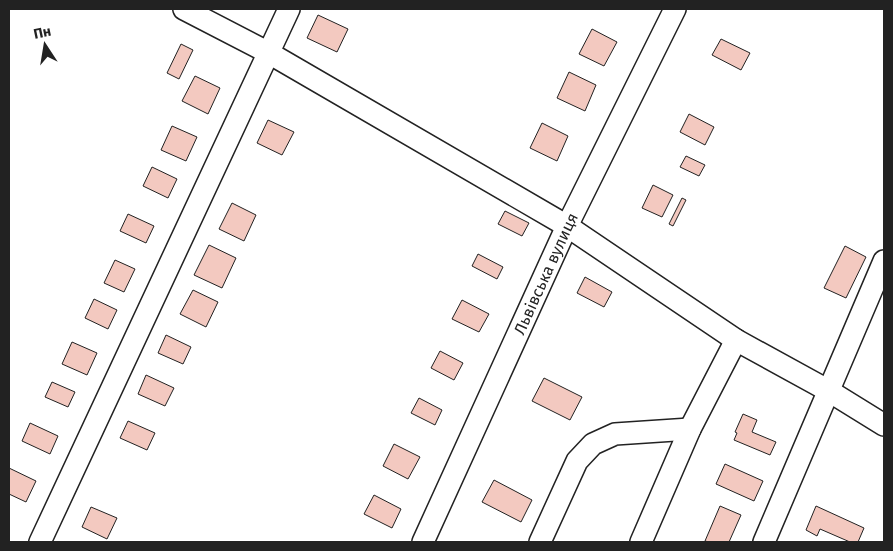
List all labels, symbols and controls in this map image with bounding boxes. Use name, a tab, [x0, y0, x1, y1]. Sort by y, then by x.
north arrow	[20, 20, 70, 70]
text: Пн	[32, 23, 53, 43]
street label: Львівська вулиця	[509, 210, 582, 337]

